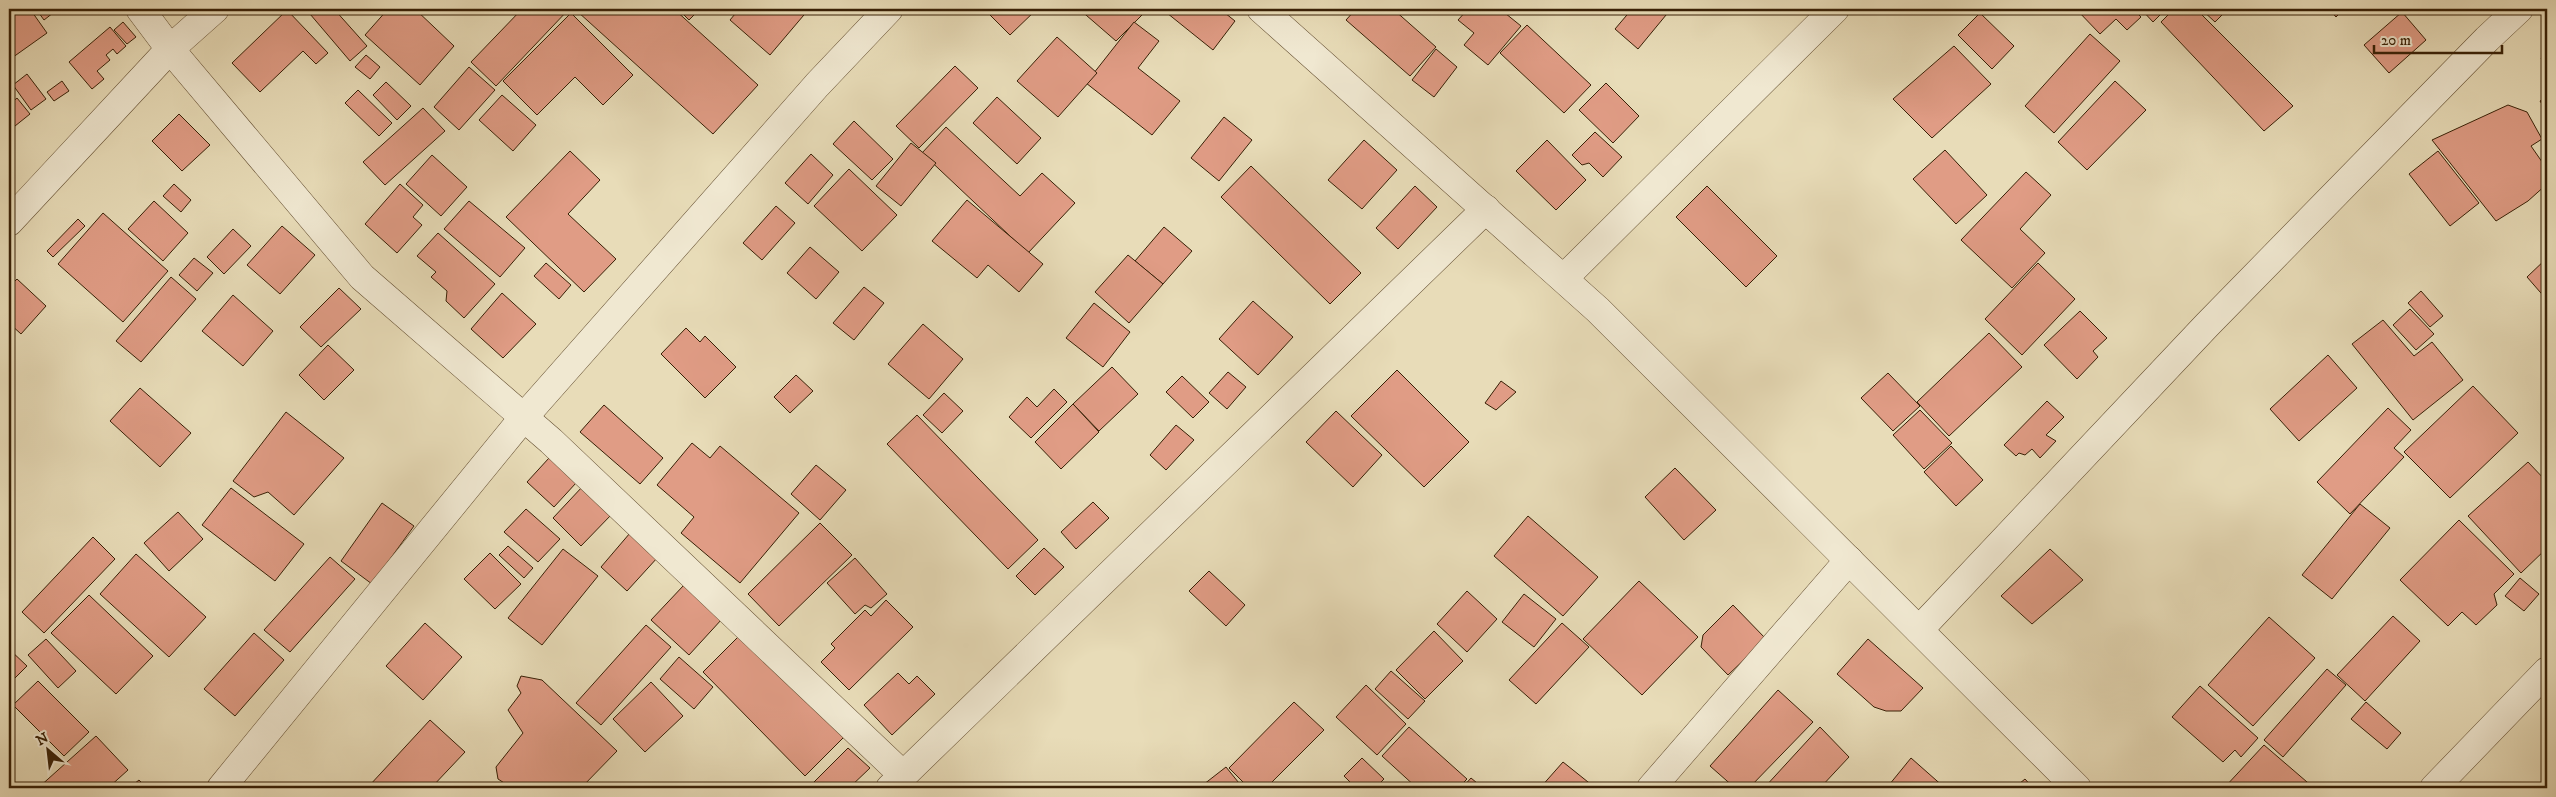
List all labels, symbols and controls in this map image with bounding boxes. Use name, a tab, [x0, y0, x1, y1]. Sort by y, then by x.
scale bar	[2374, 22, 2501, 54]
text: 20 m	[2381, 31, 2411, 50]
north arrow	[22, 724, 72, 774]
text: N	[33, 729, 52, 750]

